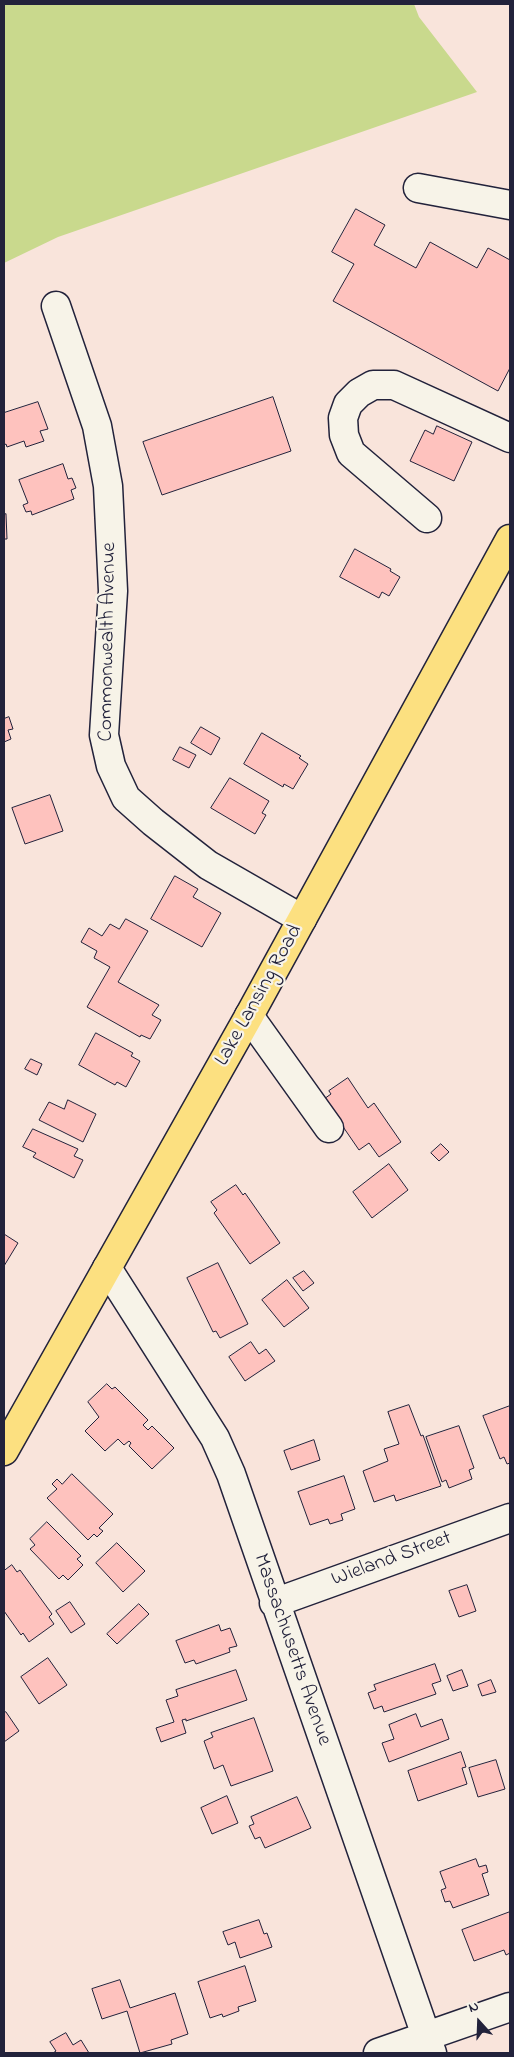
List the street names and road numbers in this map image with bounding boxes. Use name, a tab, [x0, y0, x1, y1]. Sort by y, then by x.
street label: Commonwealth Avenue	[95, 542, 123, 742]
street label: Lake Lansing Road	[211, 921, 309, 1071]
street label: Wieland Street	[329, 1527, 455, 1593]
street label: Massachusetts Avenue	[246, 1551, 336, 1749]

